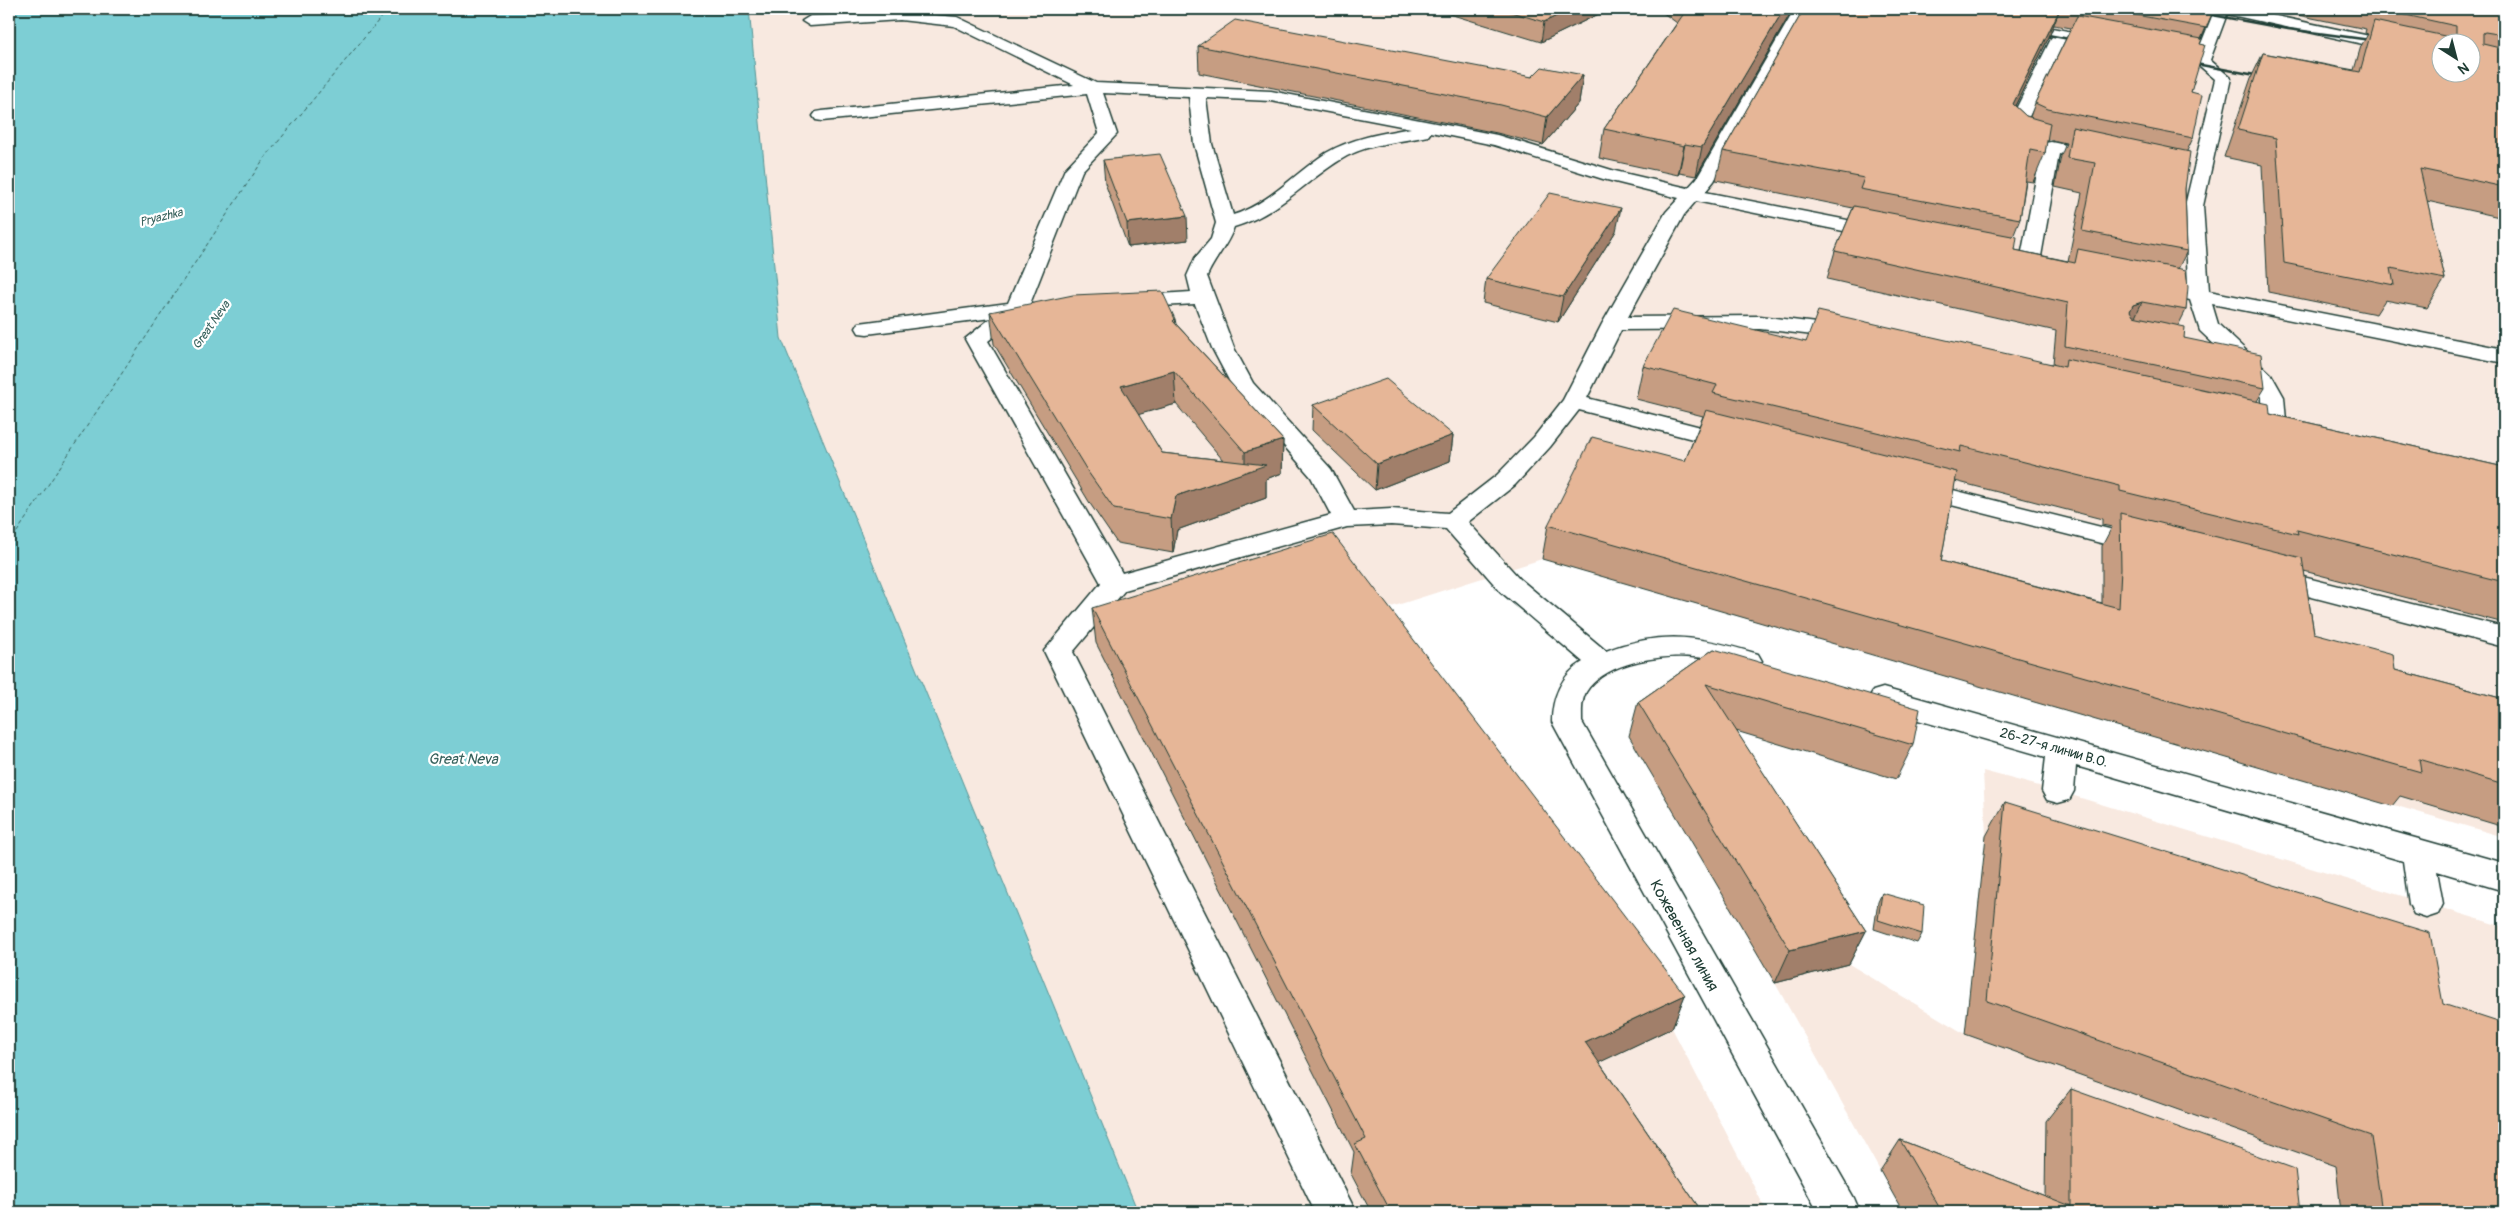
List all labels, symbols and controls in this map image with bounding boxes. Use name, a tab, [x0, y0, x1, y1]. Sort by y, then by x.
north arrow	[2430, 32, 2480, 82]
text: N	[2455, 58, 2472, 78]
water label: Pryazhka	[138, 205, 186, 230]
water label: Great Neva	[189, 297, 234, 352]
street label: 26-27-я линии В.О.	[1998, 724, 2110, 771]
water label: Great Neva	[428, 750, 499, 769]
street label: Кожевенная линия	[1645, 876, 1723, 995]

